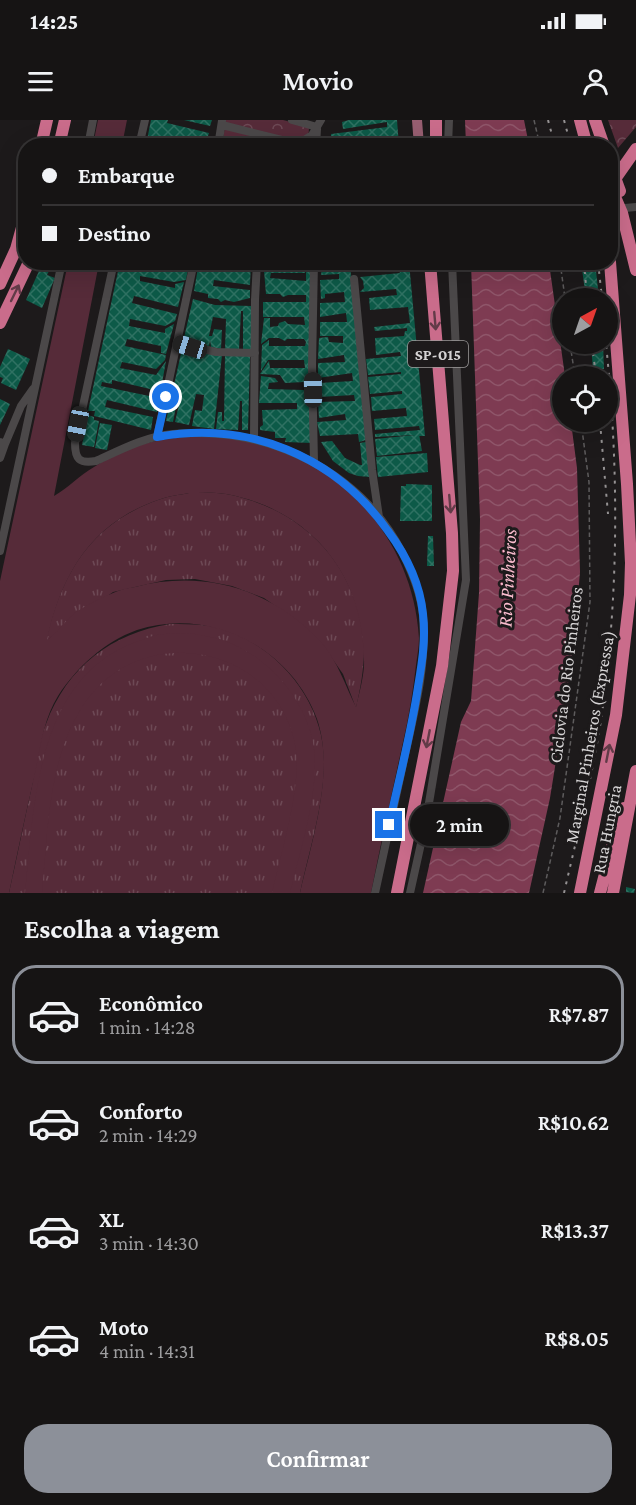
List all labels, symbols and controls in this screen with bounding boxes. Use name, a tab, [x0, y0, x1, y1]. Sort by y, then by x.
text: 14:25	[30, 9, 78, 34]
icon: menu	[24, 65, 57, 98]
icon: person	[579, 65, 612, 98]
text: Movio	[282, 66, 354, 96]
text: Embarque	[78, 163, 175, 188]
text: Destino	[78, 221, 151, 246]
one-way arrow	[9, 285, 21, 302]
north arrow	[552, 288, 618, 354]
map controls	[552, 288, 618, 432]
one-way arrow	[430, 310, 441, 330]
car	[170, 333, 210, 361]
road number: SP-015	[408, 341, 468, 367]
button: locate	[552, 366, 618, 432]
car	[304, 372, 322, 408]
route start	[152, 383, 179, 410]
car	[66, 405, 90, 443]
one-way arrow	[445, 493, 456, 513]
water label: Rio Pinheiros	[493, 528, 521, 628]
street label: Ciclovia do Rio Pinheiros	[545, 586, 587, 764]
street label: Marginal Pinheiros (Expressa)	[561, 629, 620, 845]
one-way arrow	[422, 729, 433, 748]
one-way arrow	[603, 744, 614, 764]
street label: Rua Hungria	[589, 783, 625, 875]
callout: 2 min	[410, 804, 509, 846]
route end	[375, 811, 402, 838]
text: 2 min	[436, 814, 483, 836]
text: Escolha a viagem	[24, 914, 220, 944]
icon: car	[27, 988, 81, 1042]
text: Econômico	[99, 991, 203, 1016]
text: R$7.87	[549, 1002, 609, 1027]
text: 1 min · 14:28	[99, 1016, 195, 1038]
icon: car	[27, 1096, 81, 1150]
text: Conforto	[99, 1099, 183, 1124]
text: R$10.62	[538, 1110, 609, 1135]
text: 2 min · 14:29	[99, 1124, 198, 1146]
icon: car	[27, 1204, 81, 1258]
text: XL	[99, 1207, 124, 1232]
text: R$13.37	[541, 1218, 609, 1243]
text: 3 min · 14:30	[99, 1232, 199, 1254]
icon: car	[27, 1312, 81, 1366]
text: Moto	[99, 1315, 149, 1340]
text: R$8.05	[545, 1326, 609, 1351]
text: 4 min · 14:31	[99, 1340, 195, 1362]
button: Confirmar	[24, 1424, 612, 1493]

